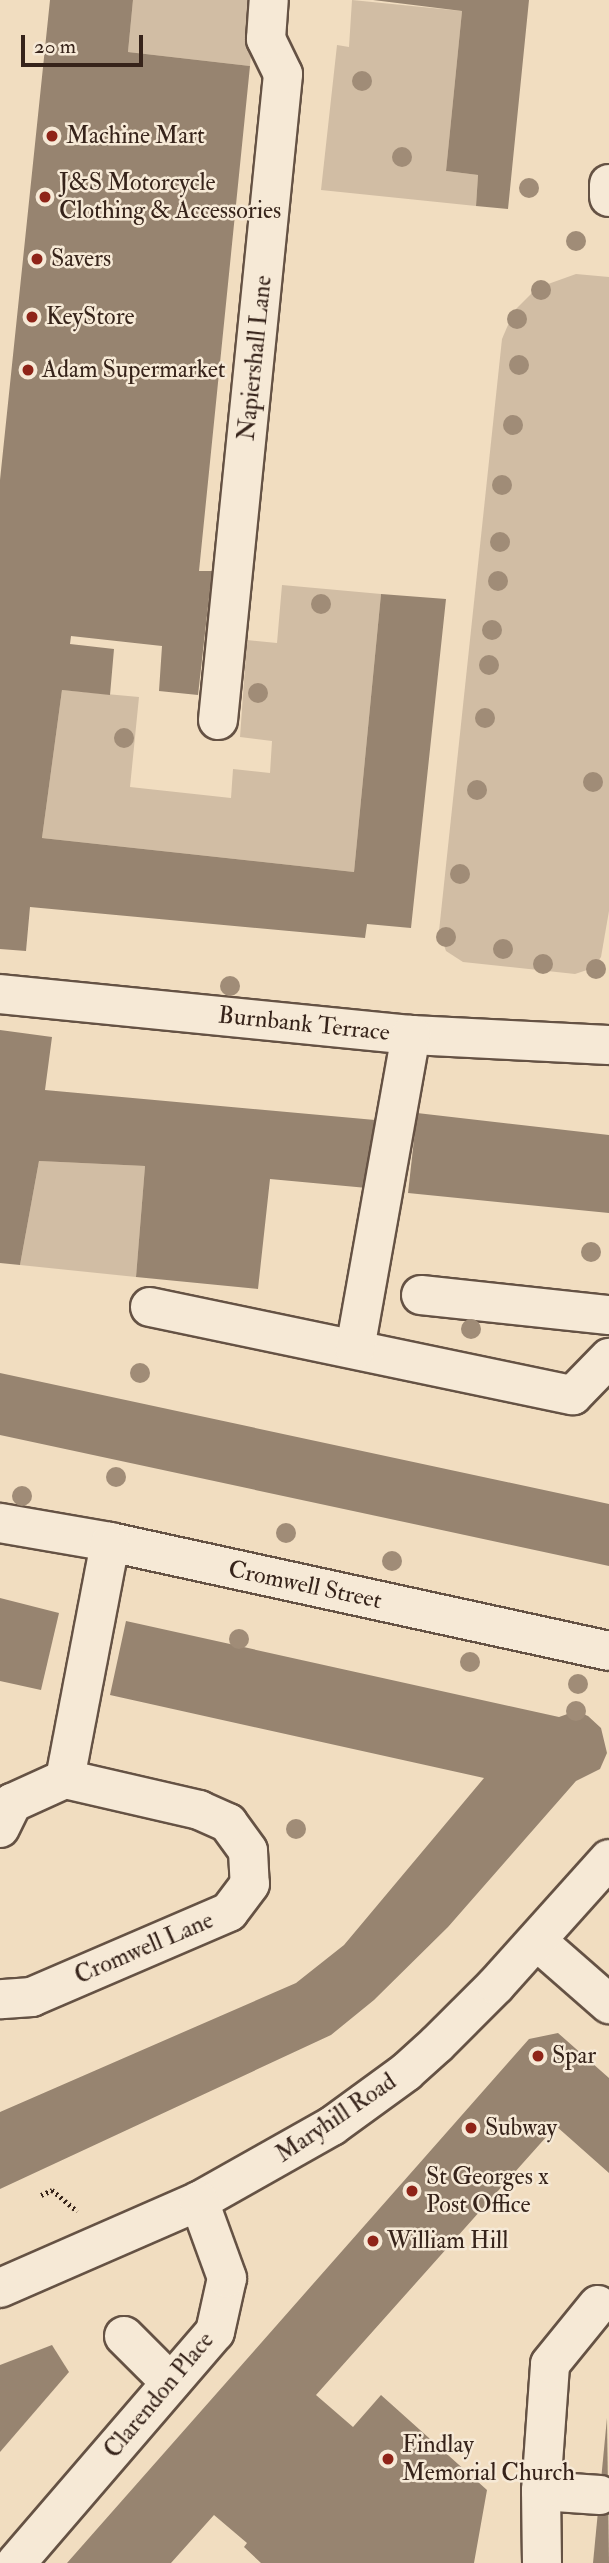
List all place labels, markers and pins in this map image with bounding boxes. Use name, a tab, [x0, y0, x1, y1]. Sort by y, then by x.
place label: Machine Mart	[66, 122, 205, 150]
marker: Machine Mart	[44, 128, 60, 144]
place label: J&S Motorcycle Clothing & Accessories	[59, 169, 281, 225]
marker: J&S Motorcycle Clothing & Accessories	[37, 189, 53, 205]
place label: Savers	[51, 245, 111, 273]
marker: Savers	[29, 251, 45, 267]
place label: KeyStore	[46, 303, 135, 331]
marker: KeyStore	[24, 309, 40, 325]
place label: Adam Supermarket	[42, 356, 226, 384]
marker: Adam Supermarket	[20, 362, 36, 378]
place label: Spar	[552, 2042, 596, 2070]
marker: Spar	[530, 2048, 546, 2064]
place label: Subway	[485, 2114, 557, 2142]
marker: Subway	[463, 2120, 479, 2136]
place label: St Georges x Post Office	[426, 2163, 549, 2219]
marker: St Georges x Post Office	[404, 2183, 420, 2199]
place label: William Hill	[387, 2227, 508, 2255]
marker: William Hill	[365, 2233, 381, 2249]
place label: Findlay Memorial Church	[402, 2431, 575, 2487]
marker: Findlay Memorial Church	[380, 2451, 396, 2467]

